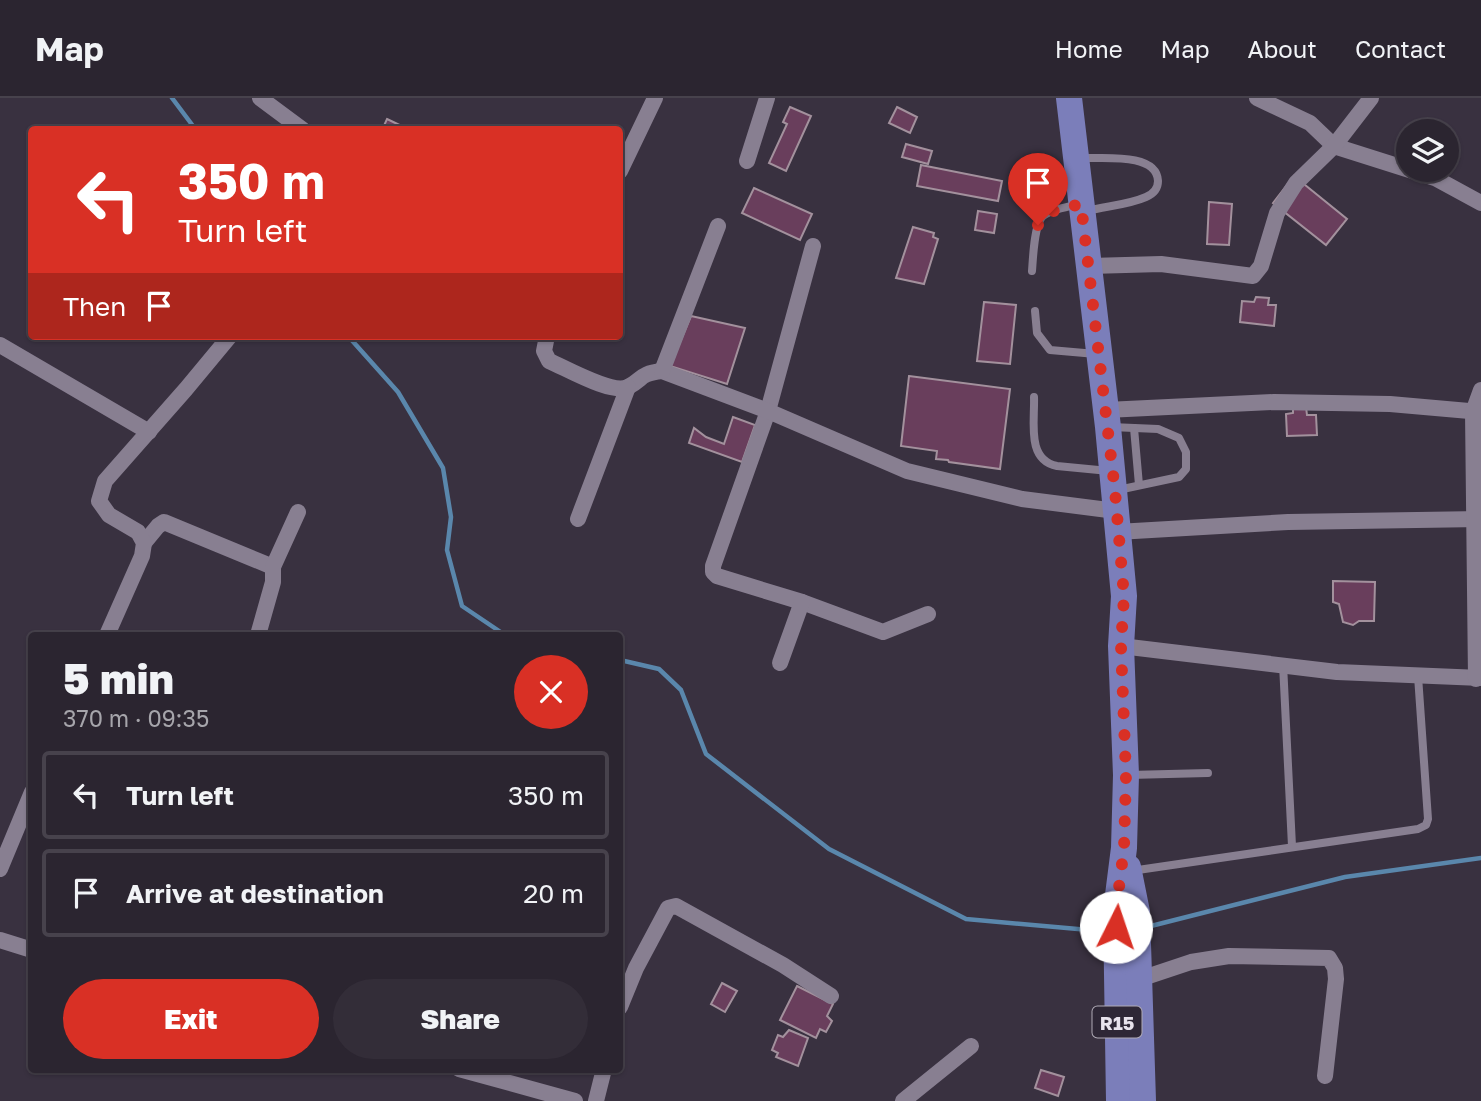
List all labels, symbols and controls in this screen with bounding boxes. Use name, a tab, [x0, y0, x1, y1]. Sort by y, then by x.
text: Map	[35, 29, 104, 68]
text: Home	[1055, 34, 1123, 63]
text: Map	[1161, 34, 1210, 63]
text: About	[1248, 34, 1317, 63]
text: Contact	[1355, 34, 1446, 63]
map controls	[1396, 119, 1459, 182]
button: layers	[1396, 119, 1459, 182]
text: 350 m	[178, 151, 325, 210]
pin	[1008, 153, 1068, 225]
icon: left	[63, 154, 154, 245]
icon: arrive	[1019, 164, 1057, 202]
text: Turn left	[178, 211, 307, 249]
icon: arrive	[140, 287, 178, 325]
text: Then	[63, 291, 126, 322]
text: 5 min	[63, 653, 174, 703]
button: close	[514, 655, 588, 729]
text: 370 m · 09:35	[63, 704, 209, 732]
icon: left	[67, 776, 105, 814]
text: Turn left	[126, 780, 234, 811]
text: 350 m	[508, 780, 584, 811]
icon: arrive	[67, 874, 105, 912]
text: Arrive at destination	[126, 878, 384, 909]
text: 20 m	[523, 878, 584, 909]
position arrow	[1079, 890, 1153, 964]
button: Exit	[63, 979, 319, 1059]
button: Share	[333, 979, 588, 1059]
road number: R15	[1092, 1006, 1142, 1038]

